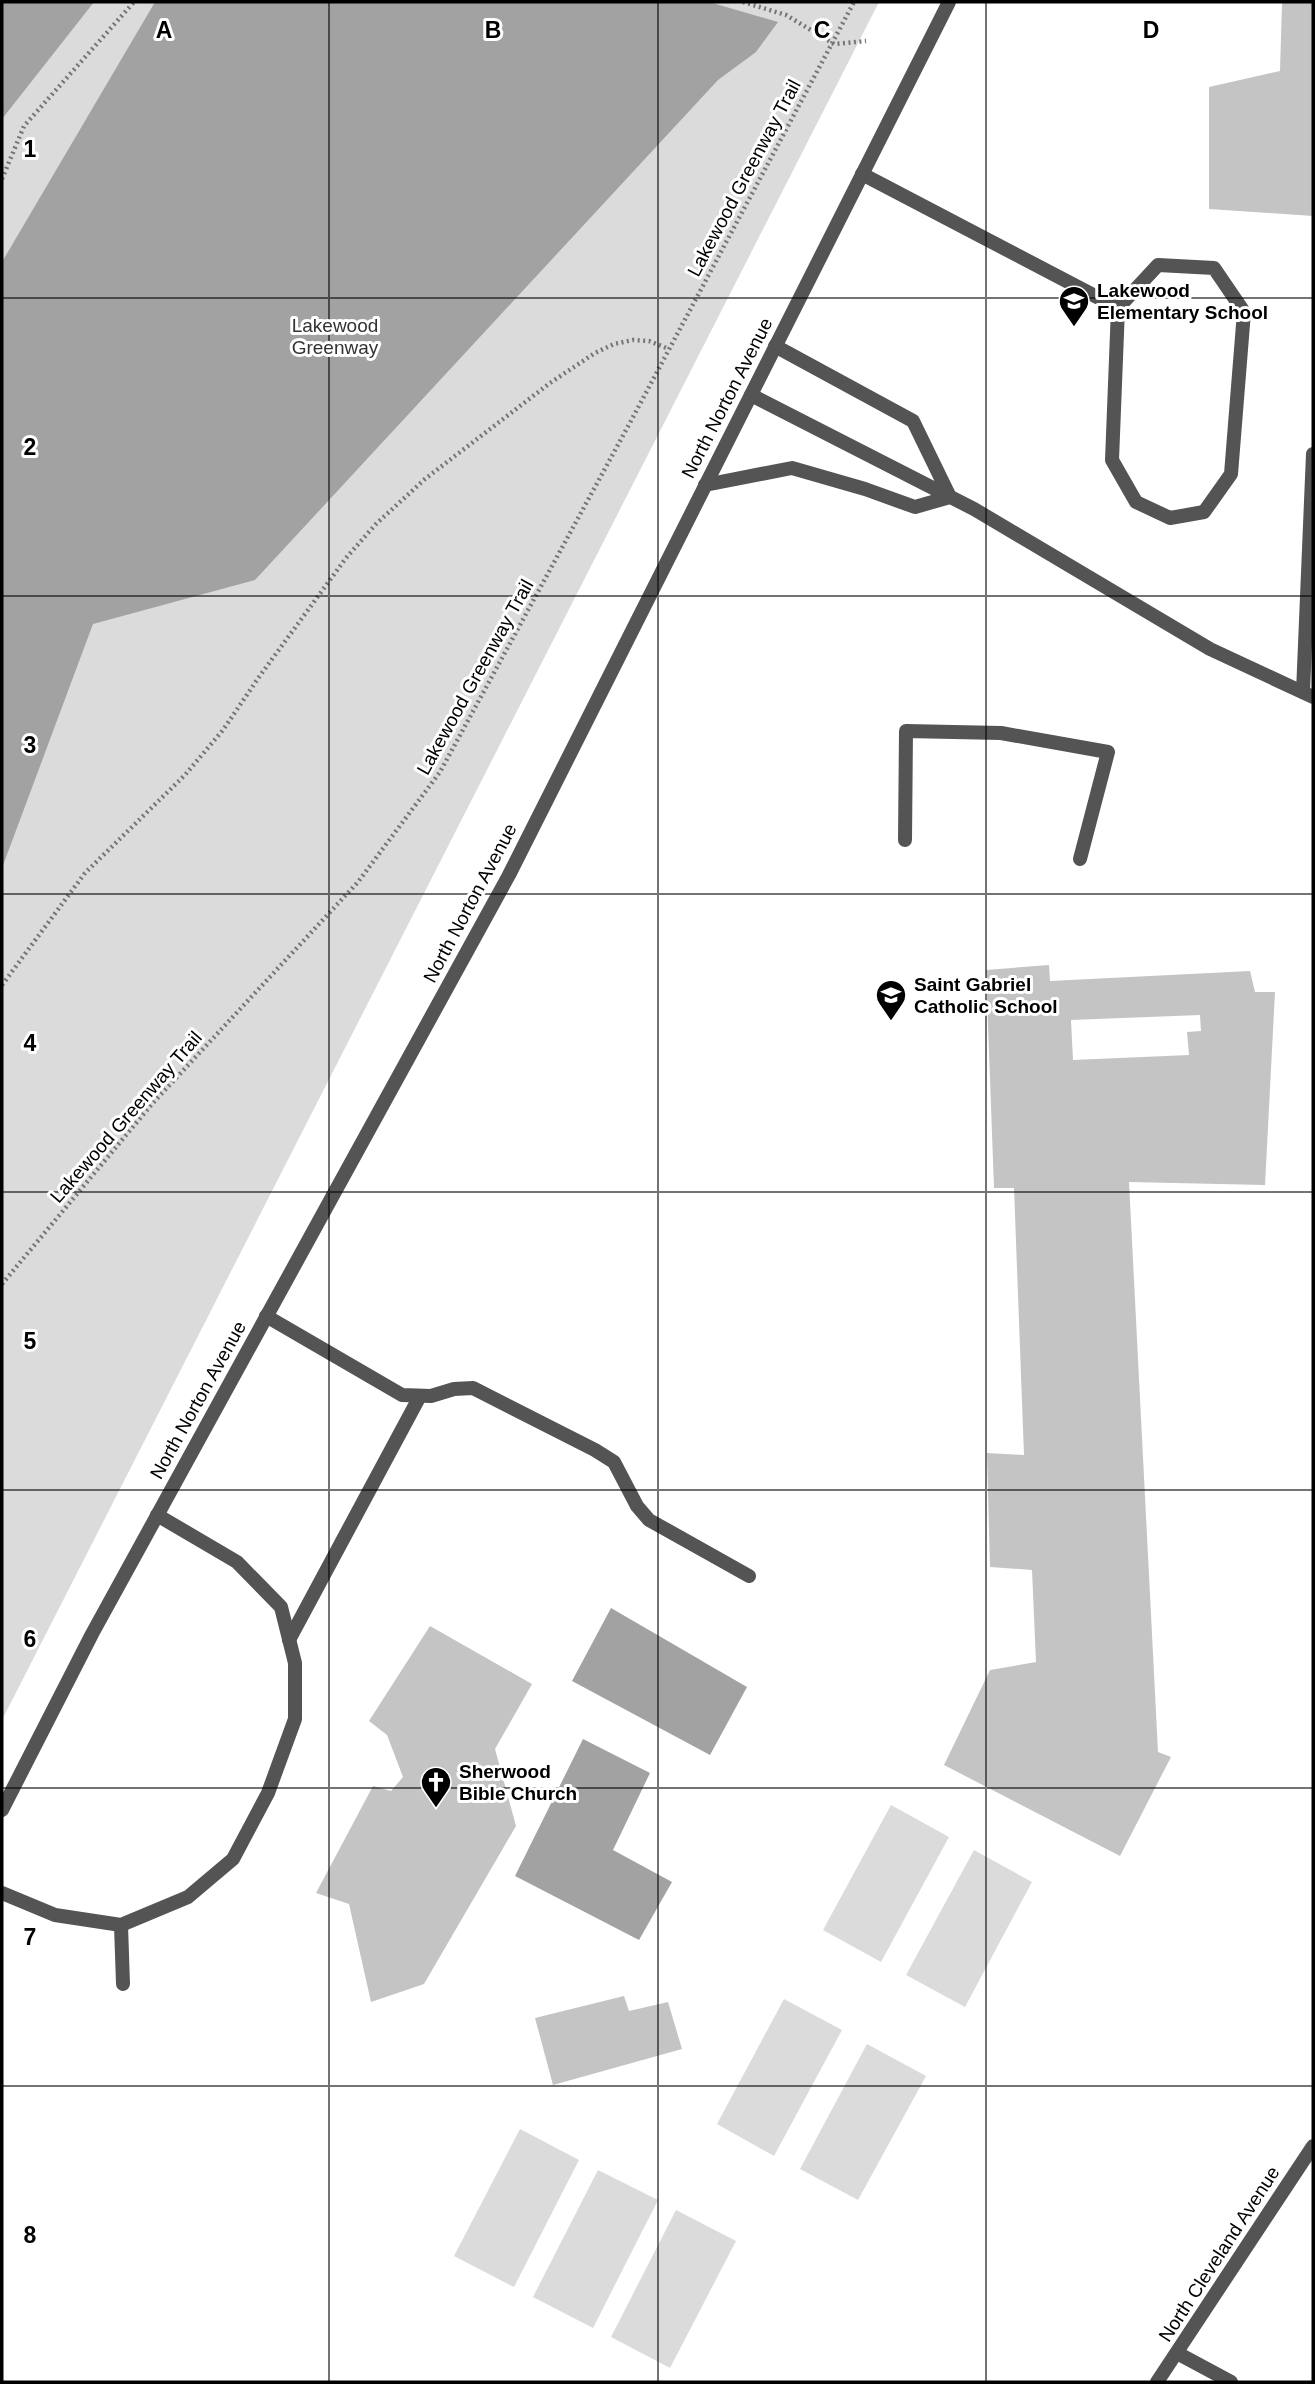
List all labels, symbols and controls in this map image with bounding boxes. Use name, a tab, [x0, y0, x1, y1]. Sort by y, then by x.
text: A	[156, 17, 172, 43]
text: B	[485, 17, 501, 43]
text: C	[814, 17, 830, 43]
text: D	[1143, 17, 1159, 43]
street label: Lakewood Greenway Trail	[683, 76, 805, 280]
text: 1	[24, 136, 37, 162]
place label: Lakewood Elementary School	[1097, 280, 1268, 323]
school or university icon: Lakewood Elementary School	[1057, 284, 1091, 328]
street label: North Norton Avenue	[677, 314, 777, 482]
park label: Lakewood Greenway	[292, 315, 379, 358]
text: 2	[24, 434, 36, 460]
street label: Lakewood Greenway Trail	[413, 576, 537, 778]
text: 3	[24, 732, 36, 758]
street label: North Norton Avenue	[419, 820, 521, 986]
place label: Saint Gabriel Catholic School	[914, 974, 1058, 1017]
school or university icon: Saint Gabriel Catholic School	[874, 978, 908, 1022]
street label: Lakewood Greenway Trail	[46, 1027, 206, 1207]
text: 4	[24, 1030, 37, 1056]
street label: North Norton Avenue	[146, 1317, 250, 1483]
text: 5	[24, 1328, 37, 1354]
text: 6	[24, 1626, 36, 1652]
place label: Sherwood Bible Church	[459, 1761, 577, 1804]
church icon: Sherwood Bible Church	[419, 1765, 453, 1809]
text: 7	[24, 1924, 36, 1950]
street label: North Cleveland Avenue	[1154, 2162, 1284, 2346]
text: 8	[24, 2222, 37, 2248]

